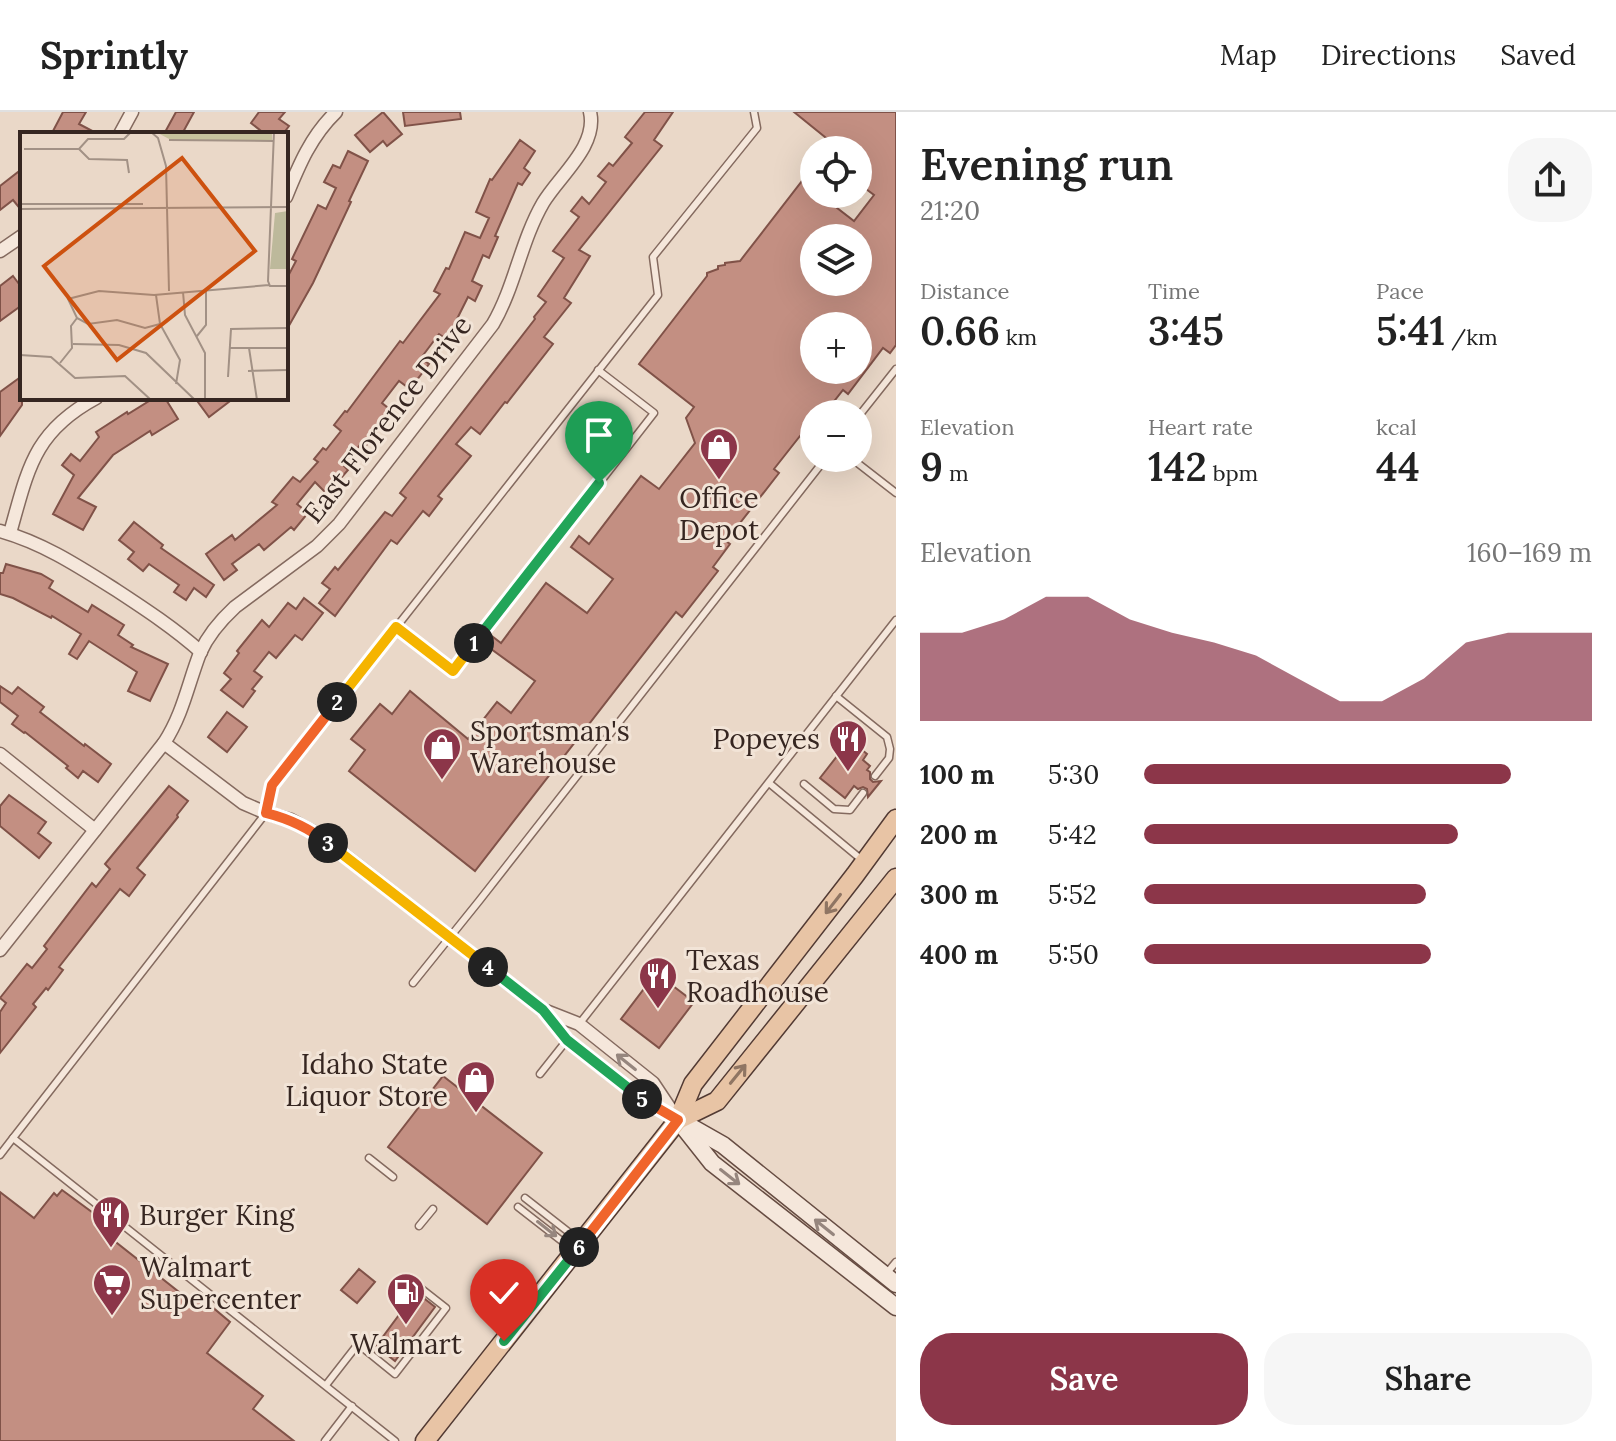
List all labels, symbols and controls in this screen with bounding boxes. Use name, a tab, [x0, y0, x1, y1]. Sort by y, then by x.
text: Sprintly	[40, 31, 188, 79]
text: Map	[1220, 37, 1277, 73]
text: Directions	[1321, 37, 1456, 73]
text: Saved	[1500, 37, 1576, 73]
inset map	[20, 132, 288, 400]
map controls	[800, 136, 872, 472]
button: locate	[800, 136, 872, 208]
text: Evening run	[920, 136, 1173, 192]
button: share	[1508, 138, 1592, 222]
text: 21:20	[920, 194, 980, 227]
button: layers	[800, 224, 872, 296]
text: Distance	[920, 277, 1010, 305]
text: Time	[1148, 277, 1200, 305]
text: Pace	[1376, 277, 1424, 305]
text: 0.66	[920, 305, 1000, 356]
text: 3:45	[1148, 305, 1224, 356]
text: 5:41	[1376, 305, 1445, 356]
street label: East Florence Drive	[295, 308, 479, 530]
button: +	[800, 312, 872, 384]
text: km	[1000, 323, 1037, 351]
text: /km	[1445, 323, 1498, 351]
button: −	[800, 400, 872, 472]
pin	[565, 401, 633, 483]
icon: arrive	[577, 413, 621, 457]
text: Elevation	[920, 413, 1015, 441]
text: Heart rate	[1148, 413, 1253, 441]
text: kcal	[1376, 413, 1417, 441]
shop icon: Office Depot	[698, 426, 740, 481]
text: 9	[920, 441, 943, 492]
text: 142	[1148, 441, 1207, 492]
text: 44	[1376, 441, 1420, 492]
text: m	[943, 459, 969, 487]
text: bpm	[1207, 459, 1258, 487]
place label: Office Depot	[679, 480, 759, 548]
text: Elevation	[920, 536, 1032, 569]
text: 160–169 m	[1467, 536, 1592, 569]
pin: 1	[454, 623, 494, 663]
text: 1	[470, 629, 478, 657]
pin: 2	[317, 682, 357, 722]
text: 2	[331, 688, 343, 716]
place label: Sportsman's Warehouse	[470, 713, 630, 781]
restaurant icon: Popeyes	[827, 718, 869, 773]
place label: Popeyes	[713, 721, 820, 757]
shop icon: Sportsman's Warehouse	[421, 726, 463, 781]
text: 100 m	[920, 758, 994, 791]
text: 5:30	[1048, 758, 1099, 791]
text: 200 m	[920, 818, 998, 851]
text: 5:42	[1048, 818, 1097, 851]
pin: 3	[308, 823, 348, 863]
text: 3	[322, 829, 334, 857]
text: 300 m	[920, 878, 998, 911]
text: 5:52	[1048, 878, 1097, 911]
one-way arrow	[824, 893, 841, 914]
text: 400 m	[920, 938, 998, 971]
text: 5:50	[1048, 938, 1099, 971]
place label: Texas Roadhouse	[686, 942, 829, 1010]
pin: 4	[468, 947, 508, 987]
text: 4	[482, 953, 494, 981]
restaurant icon: Texas Roadhouse	[637, 955, 679, 1010]
place label: Idaho State Liquor Store	[285, 1046, 448, 1114]
one-way arrow	[616, 1053, 637, 1071]
shop icon: Idaho State Liquor Store	[455, 1059, 497, 1114]
one-way arrow	[730, 1064, 747, 1085]
pin: 5	[622, 1079, 662, 1119]
text: 5	[636, 1085, 648, 1113]
one-way arrow	[719, 1168, 740, 1186]
restaurant icon: Burger King	[90, 1194, 132, 1249]
place label: Burger King	[139, 1197, 295, 1233]
one-way arrow	[814, 1218, 835, 1236]
one-way arrow	[536, 1221, 557, 1238]
pin: 6	[559, 1227, 599, 1267]
text: 6	[573, 1233, 585, 1261]
place label: Walmart Supercenter	[140, 1249, 301, 1317]
pin	[470, 1259, 538, 1341]
supermarket icon: Walmart Supercenter	[91, 1262, 133, 1317]
fuel station icon: Walmart	[385, 1271, 427, 1326]
icon: check	[482, 1271, 526, 1315]
place label: Walmart	[350, 1326, 462, 1362]
button: Save	[920, 1333, 1248, 1425]
button: Share	[1264, 1333, 1592, 1425]

